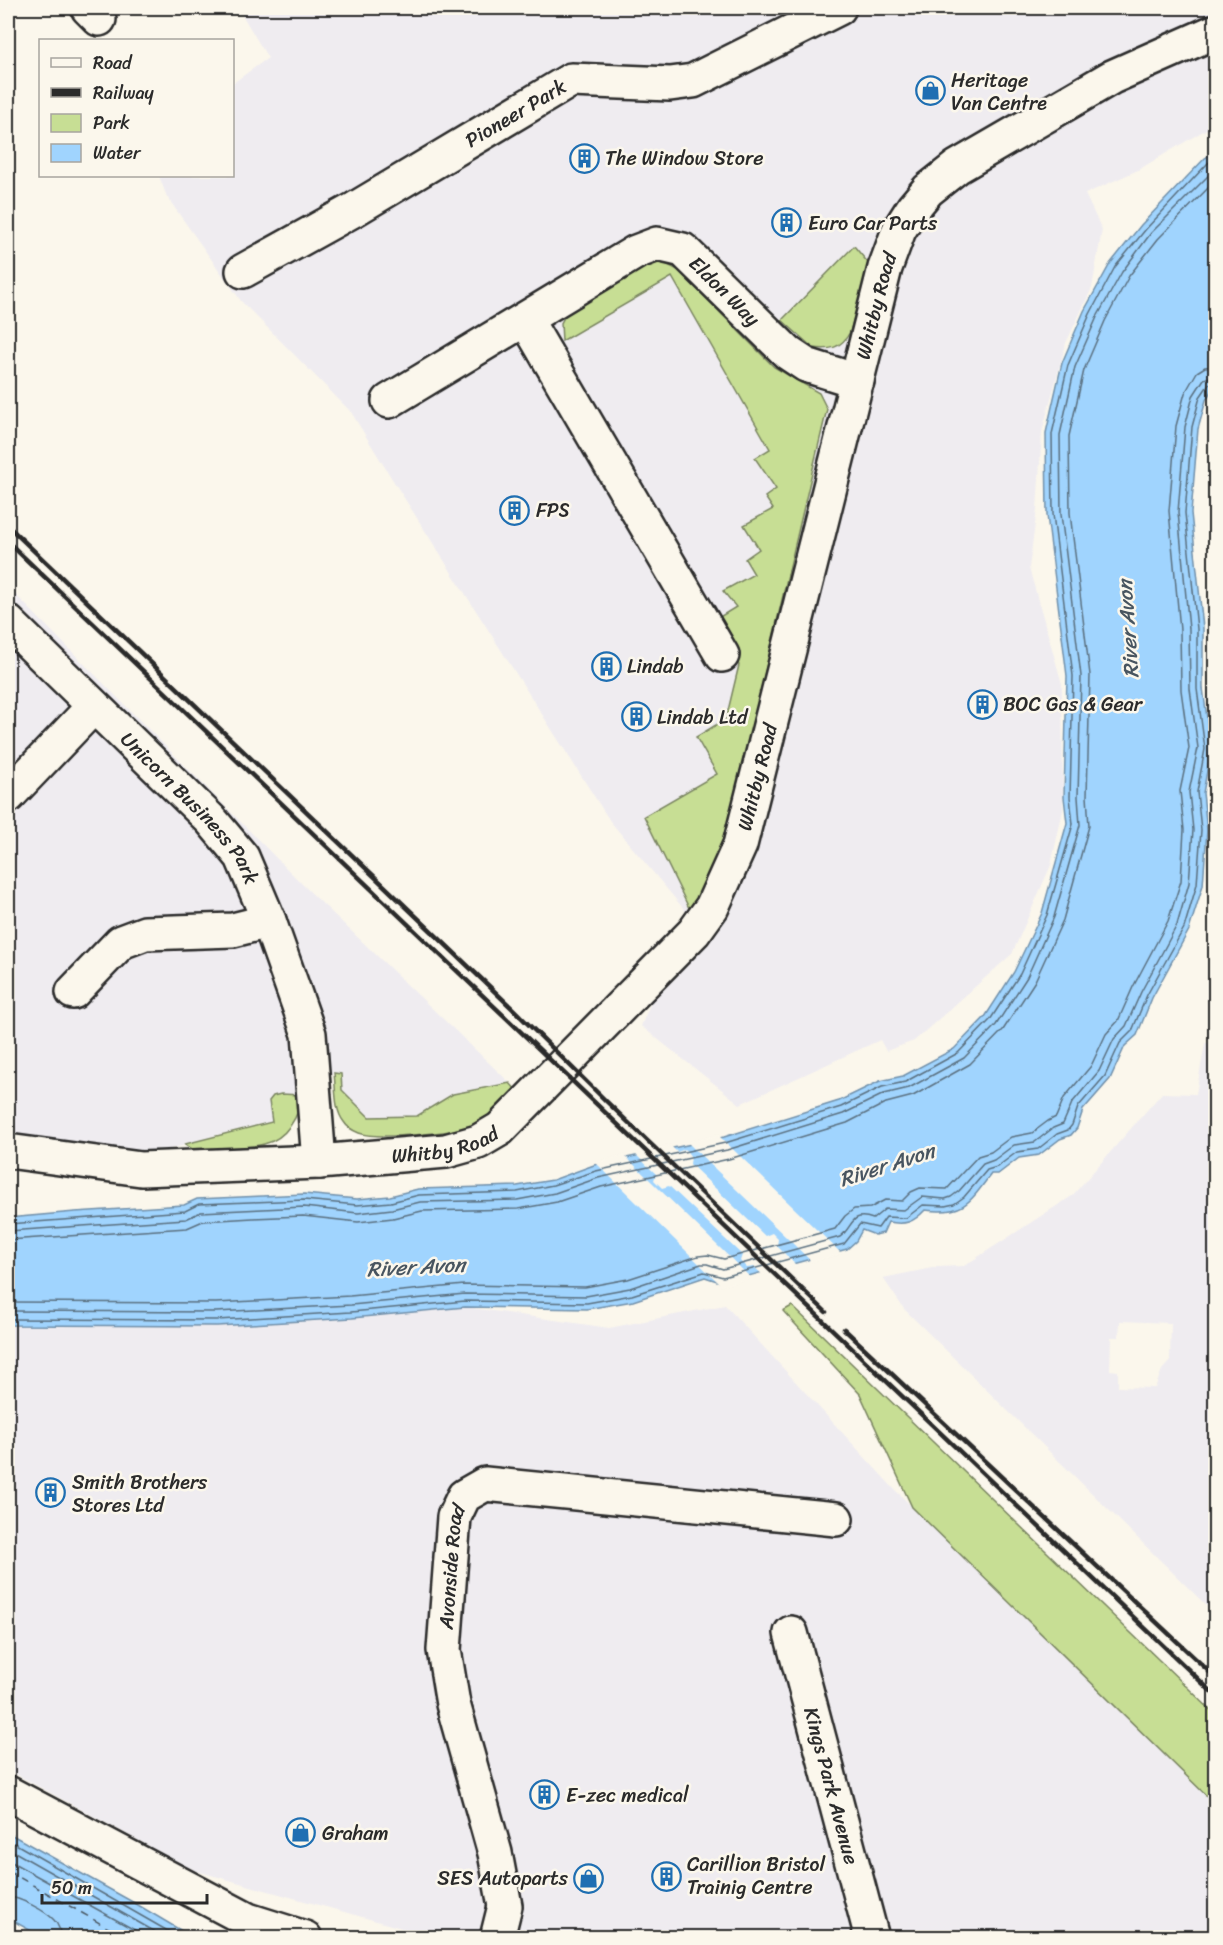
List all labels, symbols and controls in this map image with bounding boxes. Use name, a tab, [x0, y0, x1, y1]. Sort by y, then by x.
legend	[39, 39, 234, 177]
text: Road	[93, 47, 133, 79]
place label: Heritage Van Centre	[951, 63, 1047, 121]
street label: Pioneer Park	[458, 69, 574, 158]
shop icon: Heritage Van Centre	[914, 75, 946, 107]
text: Railway	[93, 77, 155, 109]
text: Park	[93, 107, 130, 139]
text: Water	[93, 137, 142, 169]
place label: The Window Store	[605, 141, 763, 176]
building icon: The Window Store	[568, 142, 600, 174]
place label: Euro Car Parts	[808, 206, 938, 241]
building icon: Euro Car Parts	[771, 207, 803, 239]
street label: Whitby Road	[846, 246, 908, 363]
street label: Eldon Way	[680, 247, 769, 335]
place label: FPS	[536, 493, 570, 528]
building icon: FPS	[499, 494, 531, 526]
water label: River Avon	[1105, 576, 1150, 679]
place label: Lindab	[627, 649, 684, 684]
building icon: Lindab	[590, 650, 622, 682]
place label: BOC Gas & Gear	[1003, 687, 1144, 722]
building icon: BOC Gas & Gear	[966, 688, 998, 720]
place label: Lindab Ltd	[657, 700, 749, 735]
building icon: Lindab Ltd	[620, 701, 652, 733]
street label: Whitby Road	[727, 718, 788, 834]
street label: Unicorn Business Park	[111, 723, 269, 890]
street label: Whitby Road	[390, 1116, 507, 1174]
water label: River Avon	[834, 1131, 942, 1198]
water label: River Avon	[366, 1245, 469, 1289]
place label: Smith Brothers Stores Ltd	[72, 1465, 208, 1523]
building icon: Smith Brothers Stores Ltd	[35, 1477, 67, 1509]
street label: Avonside Road	[429, 1497, 476, 1632]
street label: Kings Park Avenue	[793, 1703, 869, 1868]
place label: E-zec medical	[566, 1778, 689, 1813]
building icon: E-zec medical	[529, 1779, 561, 1811]
place label: Graham	[322, 1816, 389, 1851]
shop icon: Graham	[285, 1817, 317, 1849]
place label: Carillion Bristol Trainig Centre	[687, 1847, 826, 1905]
building icon: Carillion Bristol Trainig Centre	[650, 1860, 682, 1892]
place label: SES Autoparts	[437, 1861, 569, 1896]
shop icon: SES Autoparts	[573, 1862, 605, 1894]
scale bar	[42, 1867, 207, 1905]
text: 50 m	[51, 1872, 92, 1904]

